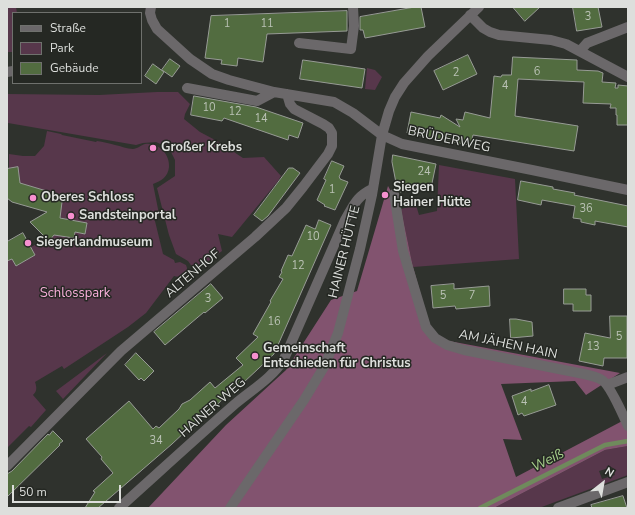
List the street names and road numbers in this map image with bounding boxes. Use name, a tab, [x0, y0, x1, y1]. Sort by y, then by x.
street label: BRÜDERWEG	[406, 124, 492, 156]
street label: HAINER HÜTTE	[326, 204, 364, 300]
street label: ALTENHOF	[162, 247, 224, 301]
street label: AM JÄHEN HAIN	[457, 327, 559, 363]
street label: HAINER WEG	[176, 375, 250, 441]

